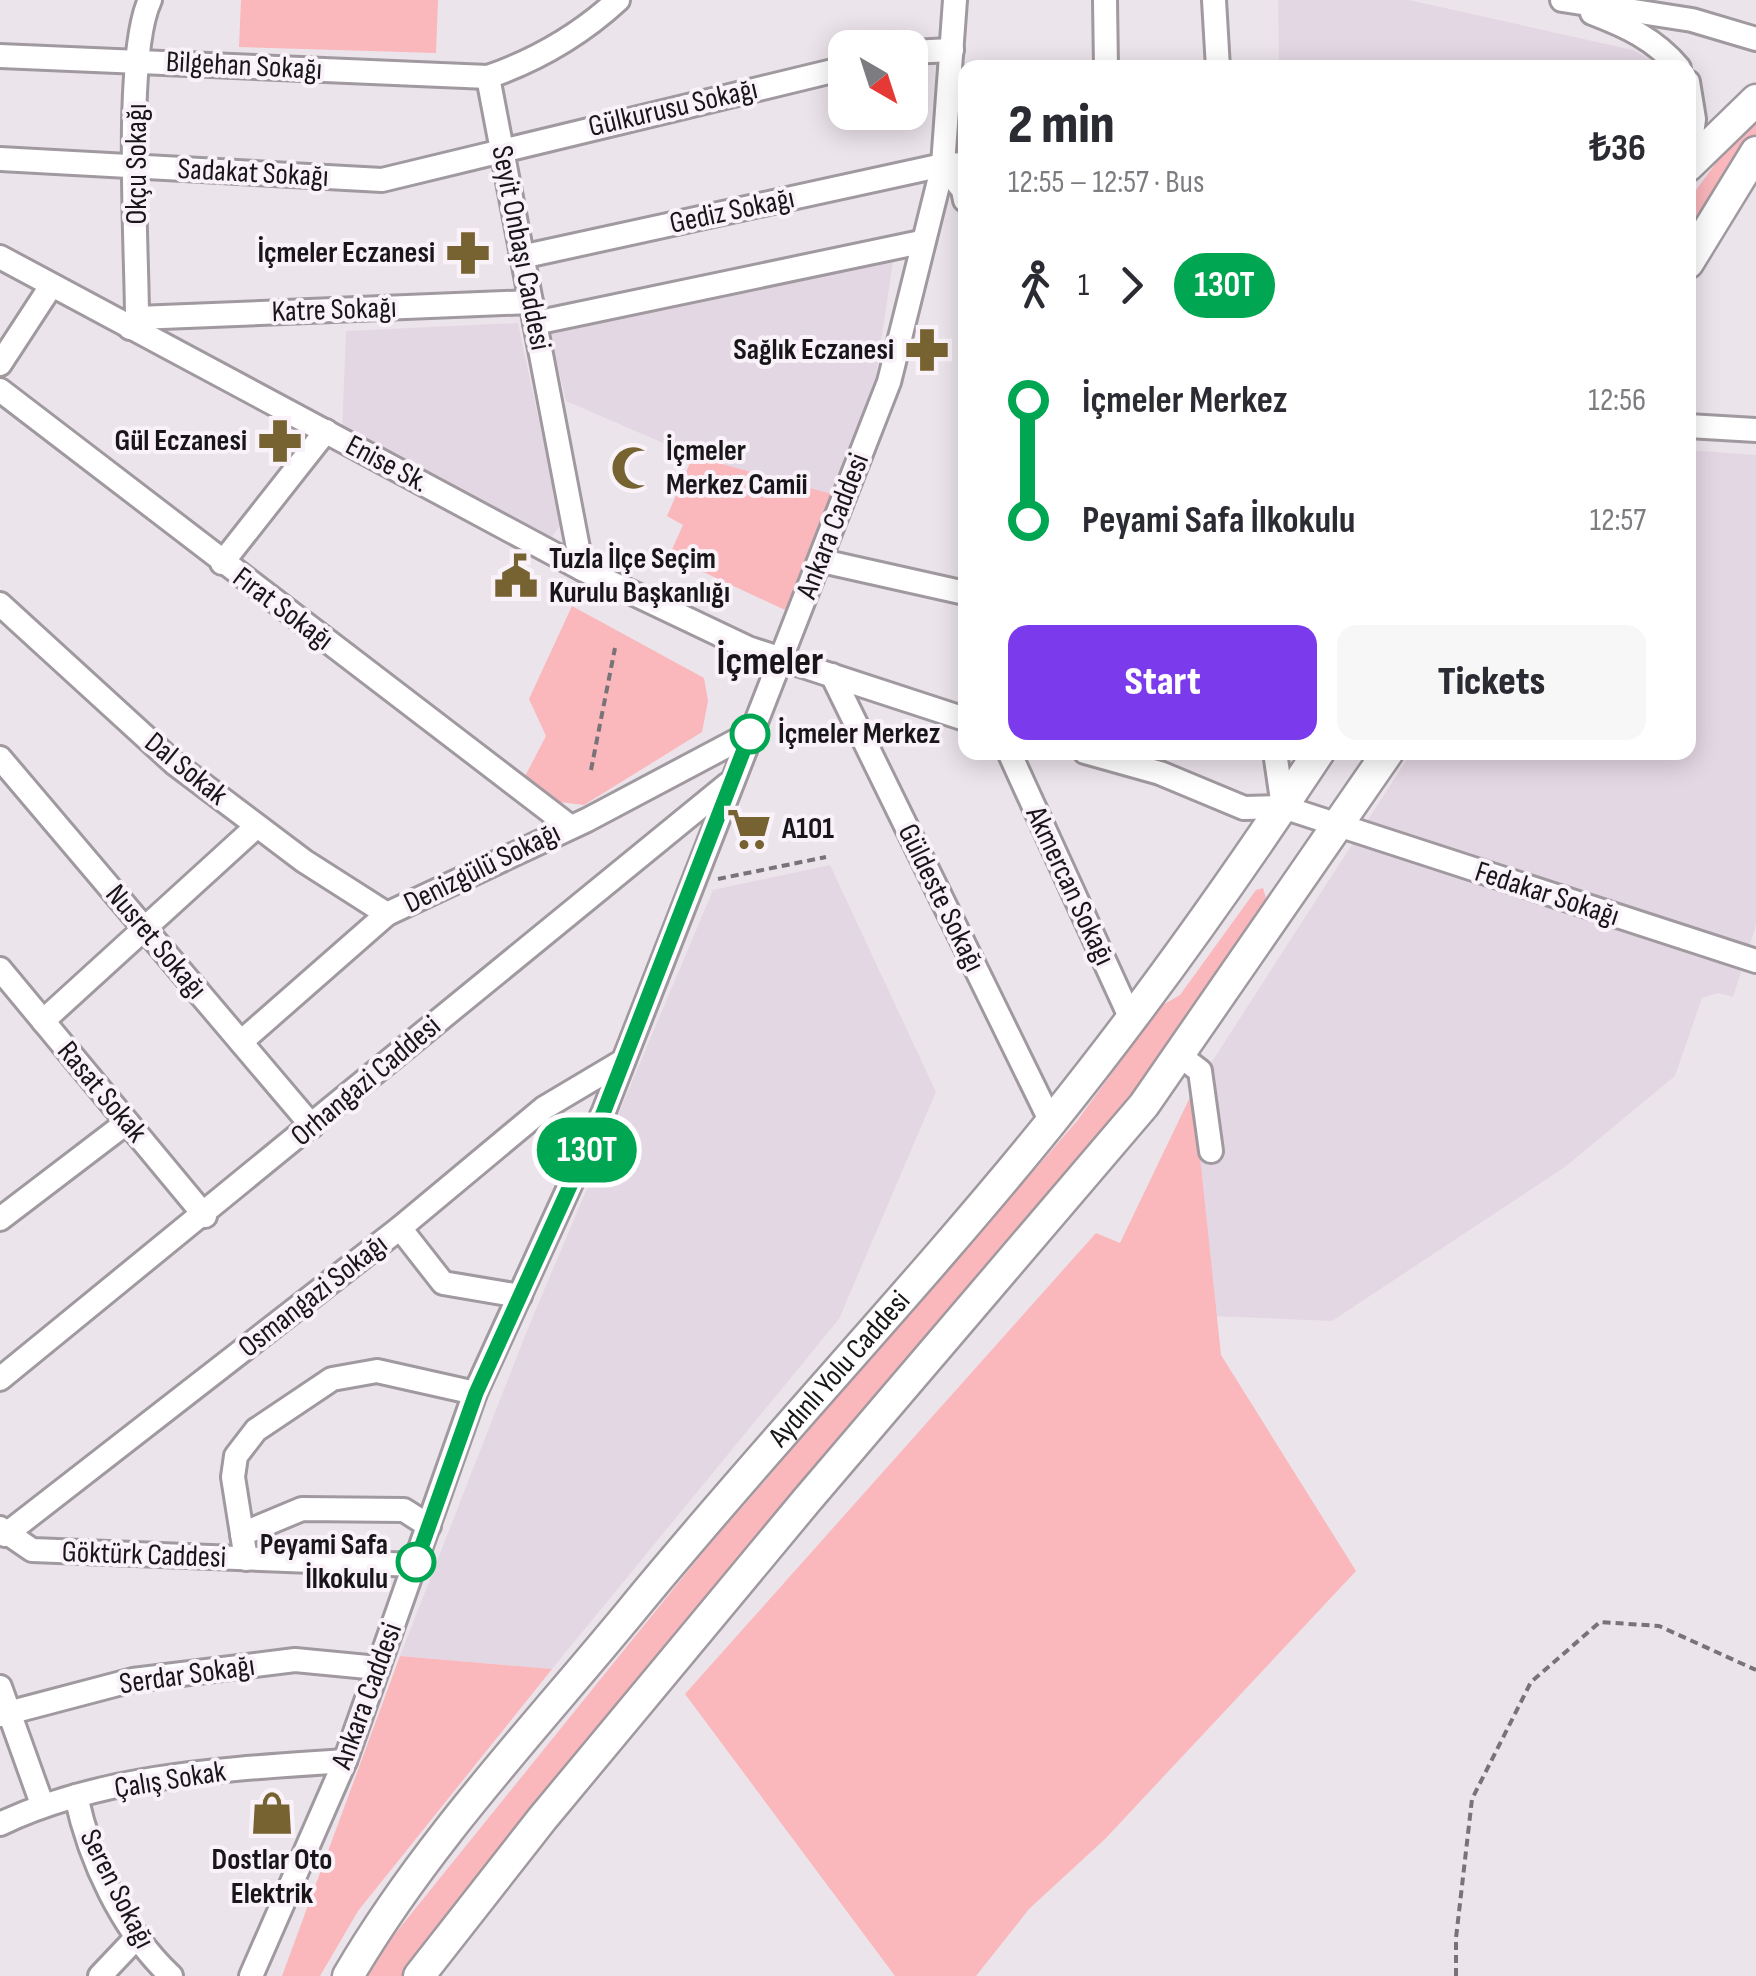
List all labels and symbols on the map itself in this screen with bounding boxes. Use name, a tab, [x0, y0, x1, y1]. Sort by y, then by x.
north arrow	[828, 30, 928, 130]
street label: Bilgehan Sokağı	[165, 44, 323, 88]
street label: Gülkurusu Sokağı	[585, 71, 761, 145]
street label: Okçu Sokağı	[119, 104, 155, 224]
street label: Seyit Onbaşı Caddesi	[484, 143, 558, 353]
street label: Sadakat Sokağı	[177, 151, 329, 195]
street label: Gediz Sokağı	[666, 180, 798, 242]
pharmacy icon: İçmeler Eczanesi	[444, 229, 492, 277]
place label: İçmeler Eczanesi	[257, 235, 435, 271]
street label: Katre Sokağı	[271, 290, 397, 330]
pharmacy icon: Sağlık Eczanesi	[903, 326, 951, 374]
place label: Sağlık Eczanesi	[733, 332, 894, 368]
pharmacy icon: Gül Eczanesi	[256, 417, 304, 465]
place label: Gül Eczanesi	[115, 423, 247, 459]
street label: Enise Sk.	[340, 427, 434, 501]
place label: İçmeler Merkez Camii	[666, 433, 808, 503]
mosque icon: İçmeler Merkez Camii	[609, 444, 657, 492]
street label: Ankara Caddesi	[788, 448, 877, 605]
place label: Tuzla İlçe Seçim Kurulu Başkanlığı	[549, 541, 730, 611]
public building icon: Tuzla İlçe Seçim Kurulu Başkanlığı	[492, 552, 540, 600]
street label: Fırat Sokağı	[226, 560, 340, 658]
district label: İçmeler	[717, 638, 823, 686]
marker: İçmeler Merkez	[731, 715, 769, 753]
place label: İçmeler Merkez	[778, 716, 941, 752]
street label: Dal Sokak	[137, 725, 235, 814]
street label: Akmercan Sokağı	[1017, 800, 1122, 971]
supermarket icon: A101	[725, 805, 773, 853]
place label: A101	[781, 811, 834, 847]
street label: Denizgülü Sokağı	[398, 815, 566, 921]
street label: Güldeste Sokağı	[890, 818, 992, 978]
street label: Fedakar Sokağı	[1470, 854, 1624, 934]
street label: Nusret Sokağı	[98, 877, 214, 1007]
street label: Orhangazi Caddesi	[284, 1008, 448, 1154]
street label: Rasat Sokak	[49, 1034, 155, 1150]
line badge: 130T	[517, 1118, 657, 1182]
street label: Osmangazi Sokağı	[231, 1227, 395, 1365]
street label: Aydınlı Yolu Caddesi	[761, 1283, 918, 1455]
place label: Peyami Safa İlkokulu	[260, 1527, 388, 1597]
street label: Göktürk Caddesi	[61, 1534, 227, 1576]
marker: Peyami Safa İlkokulu	[397, 1543, 435, 1581]
street label: Ankara Caddesi	[324, 1618, 410, 1775]
street label: Serdar Sokağı	[117, 1648, 257, 1702]
street label: Çalış Sokak	[112, 1753, 229, 1807]
shop icon: Dostlar Oto Elektrik	[248, 1789, 296, 1837]
street label: Seren Sokağı	[72, 1824, 162, 1954]
place label: Dostlar Oto Elektrik	[212, 1842, 332, 1912]

